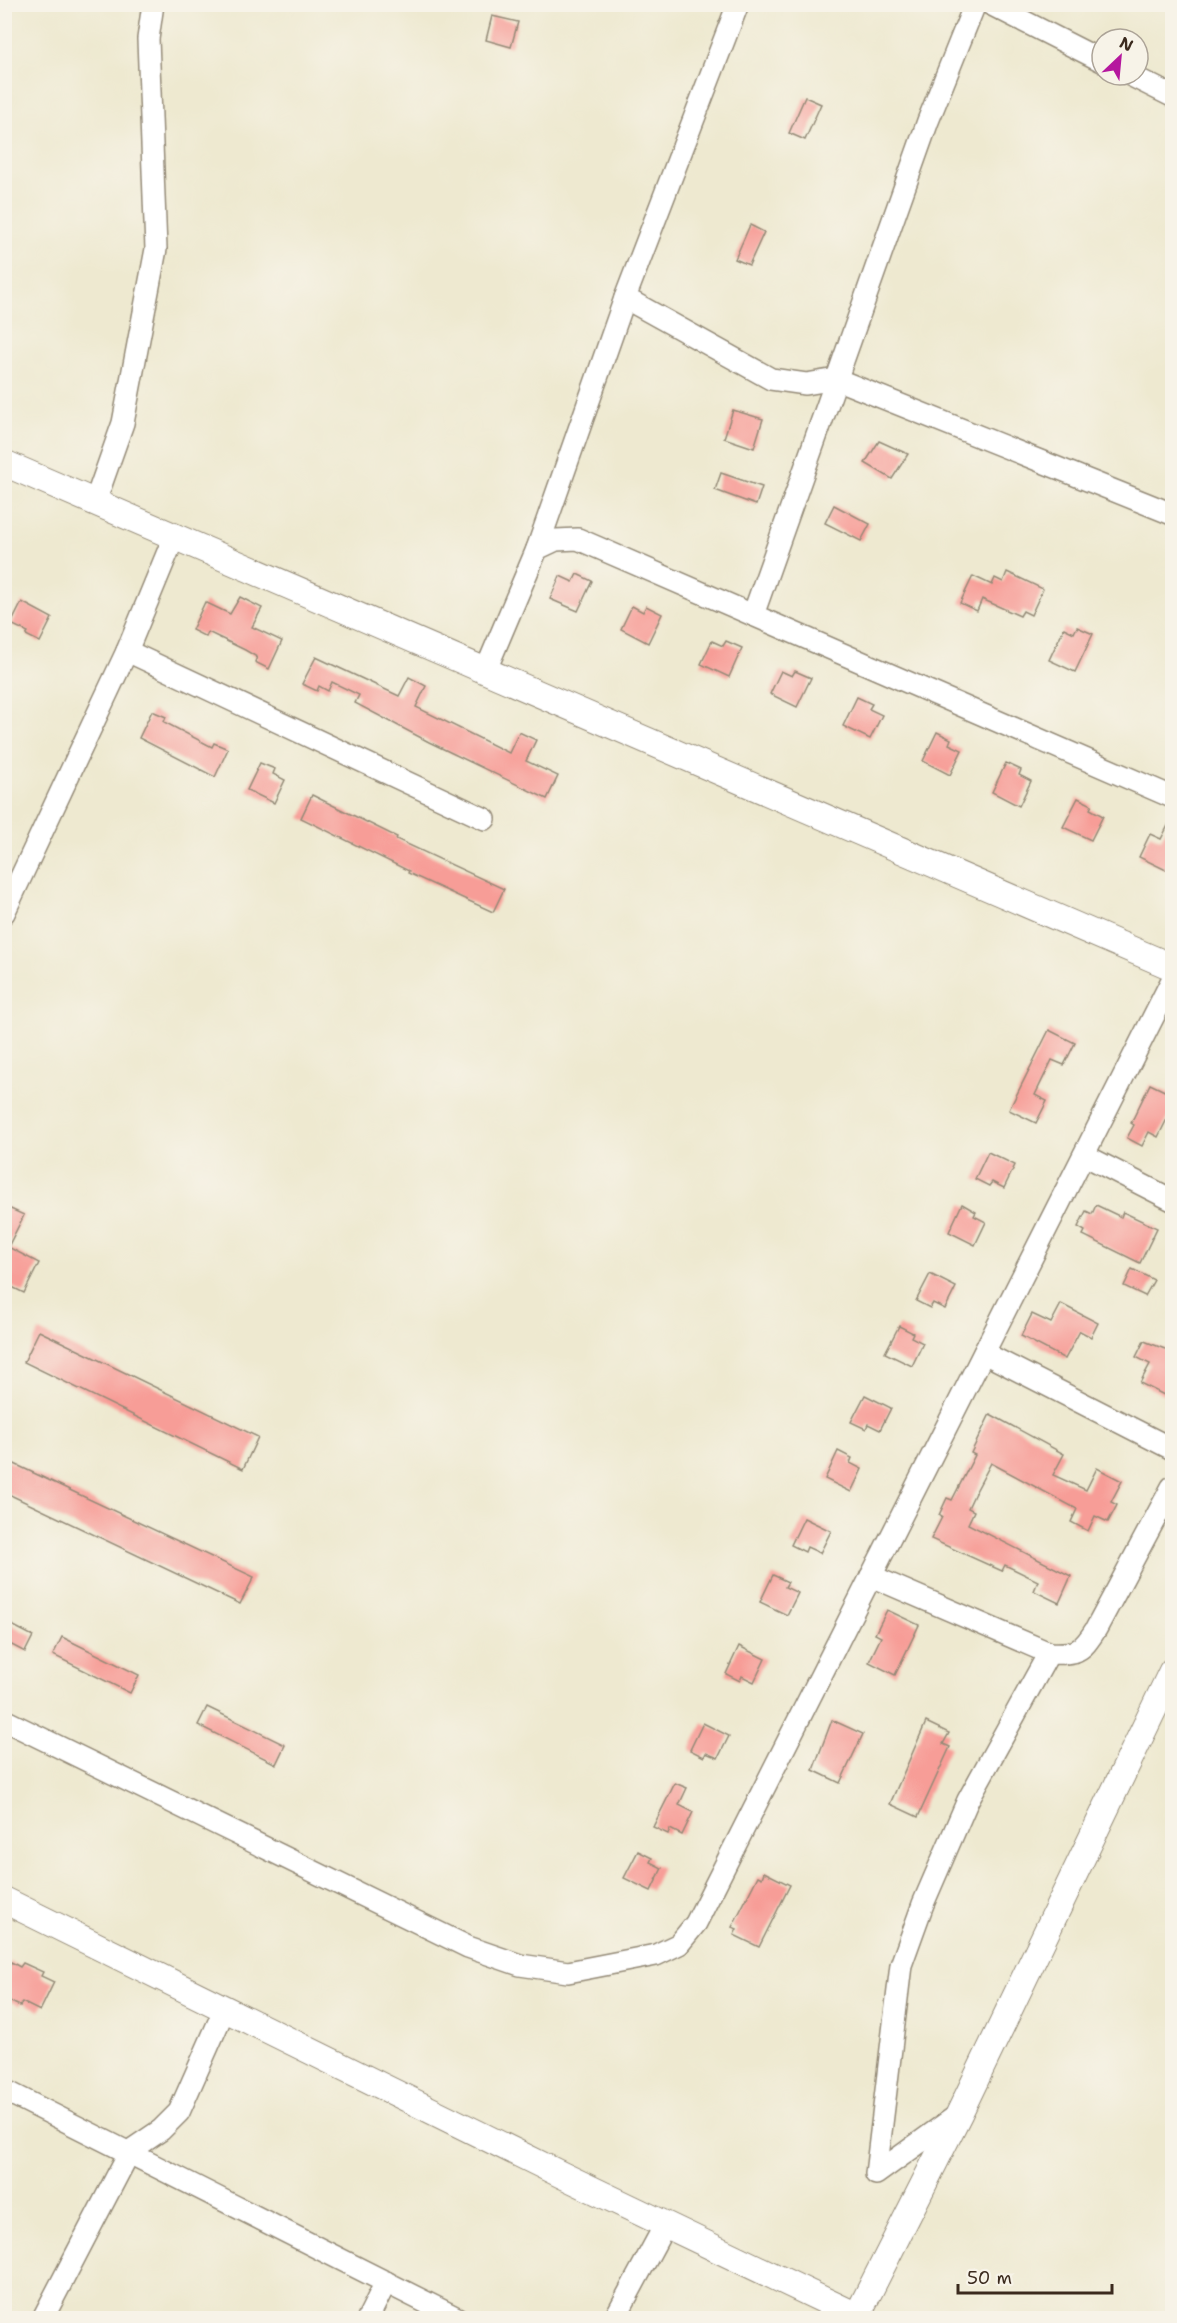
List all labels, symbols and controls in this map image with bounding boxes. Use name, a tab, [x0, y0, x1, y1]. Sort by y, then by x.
north arrow	[1090, 27, 1150, 87]
text: N	[1116, 32, 1137, 56]
scale bar	[958, 2257, 1112, 2295]
text: 50 m	[967, 2266, 1012, 2290]

